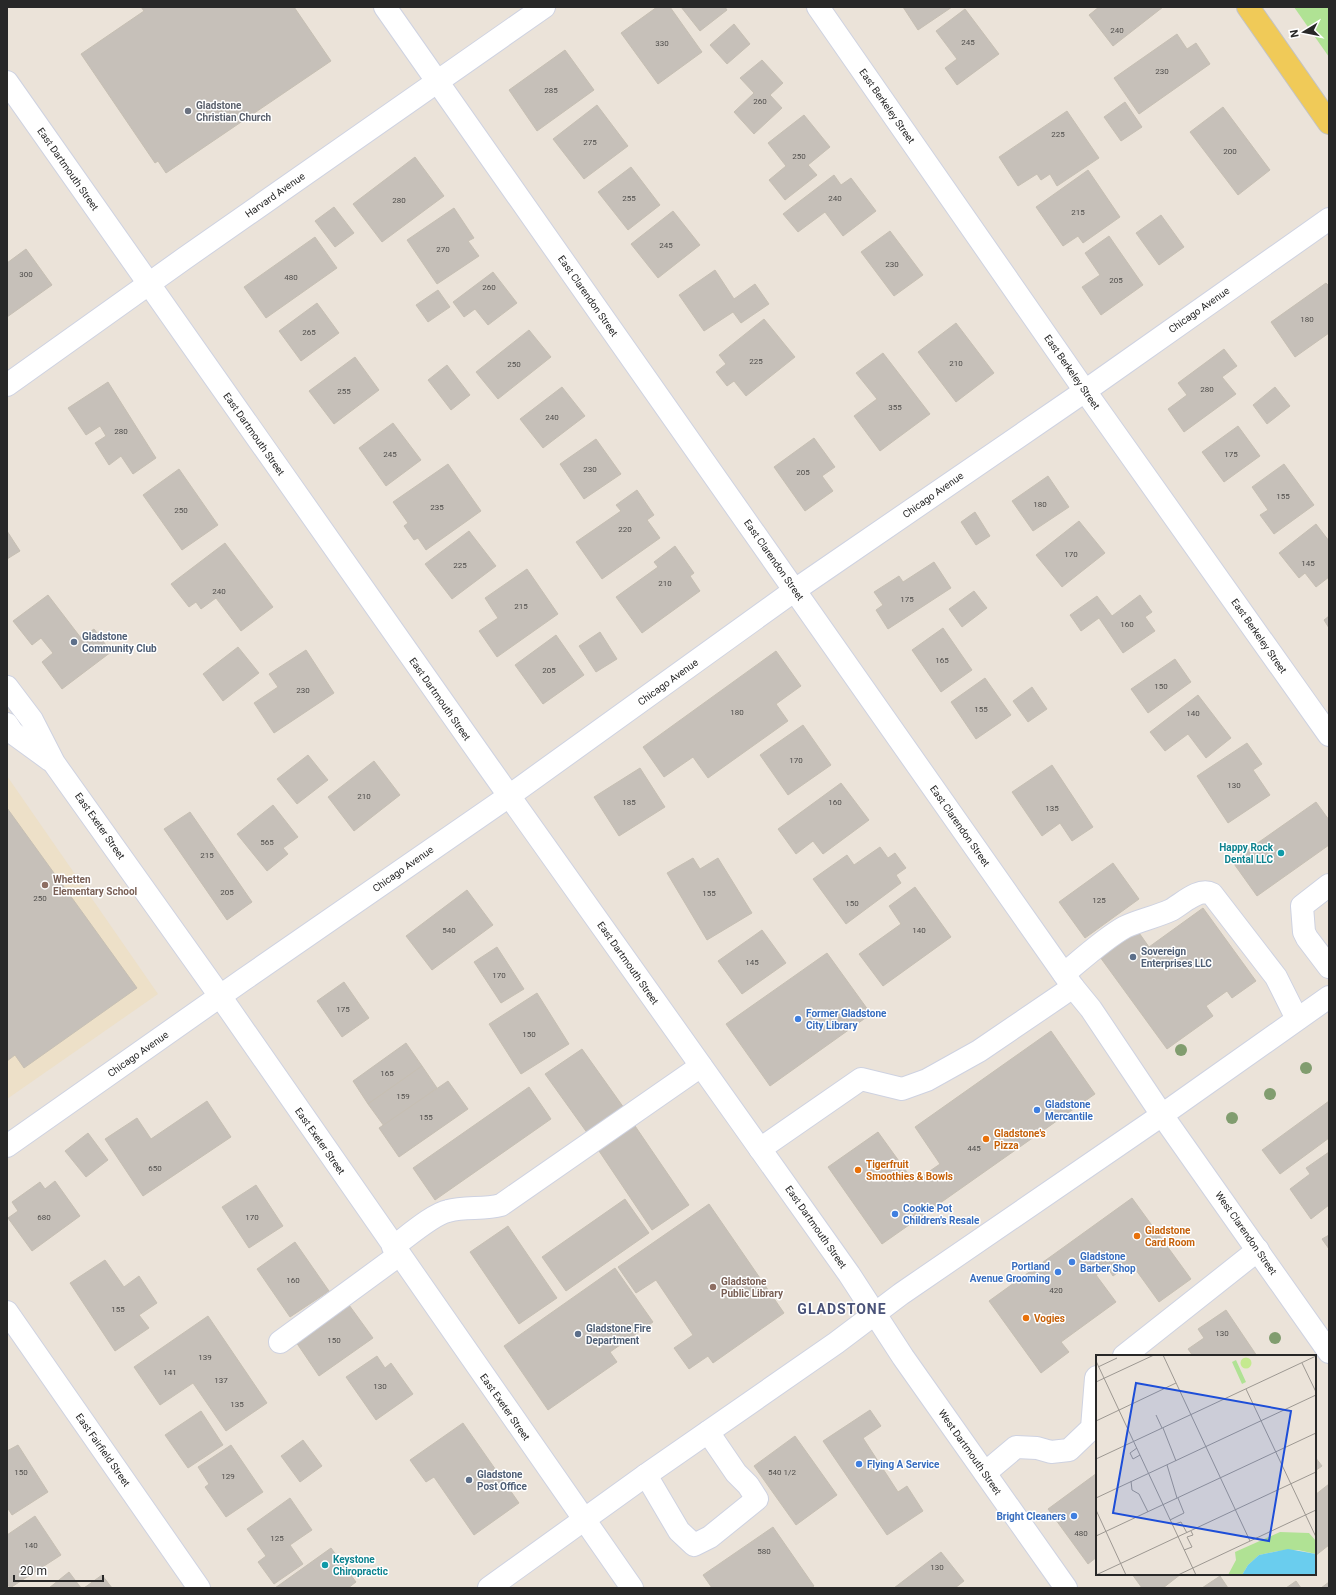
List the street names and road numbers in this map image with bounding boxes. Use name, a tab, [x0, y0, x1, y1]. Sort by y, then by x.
street label: East Berkeley Street	[857, 67, 917, 145]
street label: East Dartmouth Street	[35, 125, 101, 213]
street label: Harvard Avenue	[243, 170, 307, 220]
street label: East Clarendon Street	[556, 253, 620, 339]
street label: Chicago Avenue	[1167, 285, 1231, 335]
street label: East Berkeley Street	[1042, 333, 1102, 411]
street label: East Dartmouth Street	[221, 390, 287, 478]
street label: Chicago Avenue	[901, 470, 965, 520]
street label: East Clarendon Street	[742, 517, 806, 603]
street label: East Berkeley Street	[1229, 597, 1289, 675]
street label: East Dartmouth Street	[407, 655, 473, 743]
street label: Chicago Avenue	[636, 657, 700, 707]
street label: East Clarendon Street	[928, 783, 992, 869]
street label: East Exeter Street	[73, 791, 127, 861]
street label: Chicago Avenue	[371, 844, 435, 894]
street label: East Dartmouth Street	[595, 919, 661, 1007]
street label: Chicago Avenue	[106, 1029, 170, 1079]
street label: East Exeter Street	[293, 1106, 347, 1176]
street label: East Dartmouth Street	[783, 1183, 849, 1271]
street label: West Clarendon Street	[1213, 1189, 1279, 1277]
street label: East Exeter Street	[478, 1372, 532, 1442]
street label: West Dartmouth Street	[936, 1407, 1004, 1497]
street label: East Fairfield Street	[74, 1411, 132, 1489]

